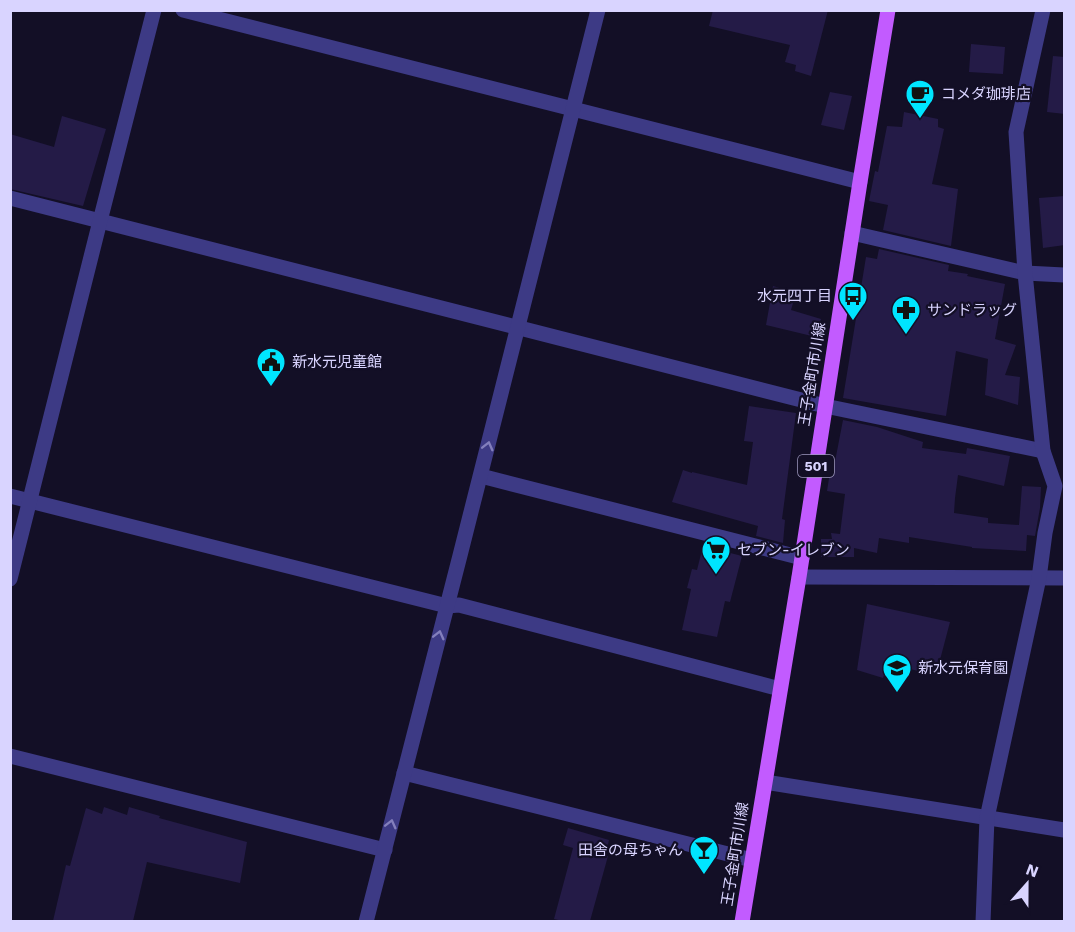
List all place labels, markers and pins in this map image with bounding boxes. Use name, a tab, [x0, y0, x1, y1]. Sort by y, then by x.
cafe icon: コメダ珈琲店	[904, 78, 936, 120]
place label: コメダ珈琲店	[941, 85, 1031, 103]
bus stop icon: 水元四丁目	[837, 280, 869, 322]
place label: 水元四丁目	[757, 287, 832, 305]
pharmacy icon: サンドラッグ	[890, 294, 922, 336]
place label: サンドラッグ	[927, 301, 1017, 319]
public building icon: 新水元児童館	[255, 346, 287, 388]
place label: 新水元児童館	[292, 353, 382, 371]
supermarket icon: セブン-イレブン	[700, 534, 732, 576]
place label: セブン-イレブン	[737, 541, 850, 559]
school or university icon: 新水元保育園	[881, 652, 913, 694]
place label: 新水元保育園	[918, 659, 1008, 677]
bar icon: 田舎の母ちゃん	[688, 834, 720, 876]
place label: 田舎の母ちゃん	[578, 841, 683, 859]

